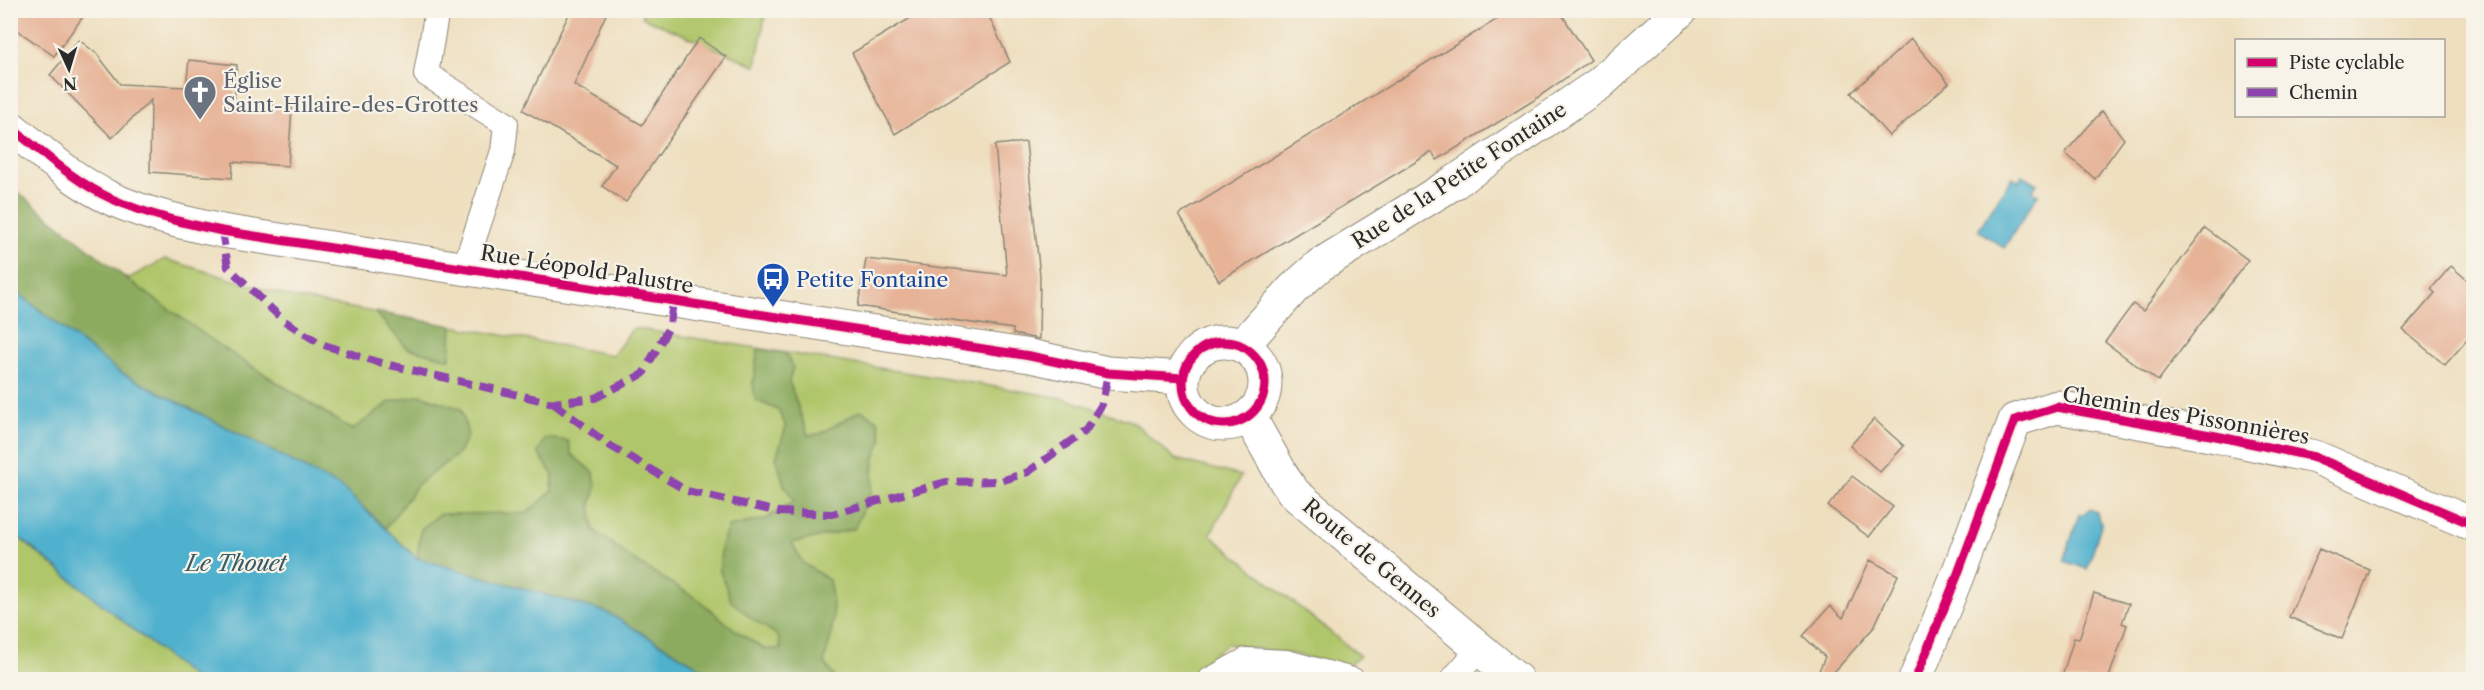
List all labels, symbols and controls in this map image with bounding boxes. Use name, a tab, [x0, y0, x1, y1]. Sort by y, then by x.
north arrow	[39, 39, 99, 99]
legend	[2235, 39, 2445, 117]
text: Piste cyclable	[2289, 52, 2405, 74]
place label: Église Saint-Hilaire-des-Grottes	[223, 68, 478, 117]
text: N	[62, 74, 78, 94]
church icon: Église Saint-Hilaire-des-Grottes	[182, 74, 218, 121]
text: Chemin	[2289, 82, 2358, 104]
street label: Rue de la Petite Fontaine	[1347, 96, 1571, 254]
street label: Rue Léopold Palustre	[479, 240, 695, 298]
bus stop icon: Petite Fontaine	[755, 261, 791, 308]
place label: Petite Fontaine	[796, 267, 948, 292]
street label: Chemin des Pissonnières	[2061, 381, 2311, 449]
street label: Route de Gennes	[1298, 493, 1446, 623]
water label: Le Thouet	[184, 550, 287, 577]

